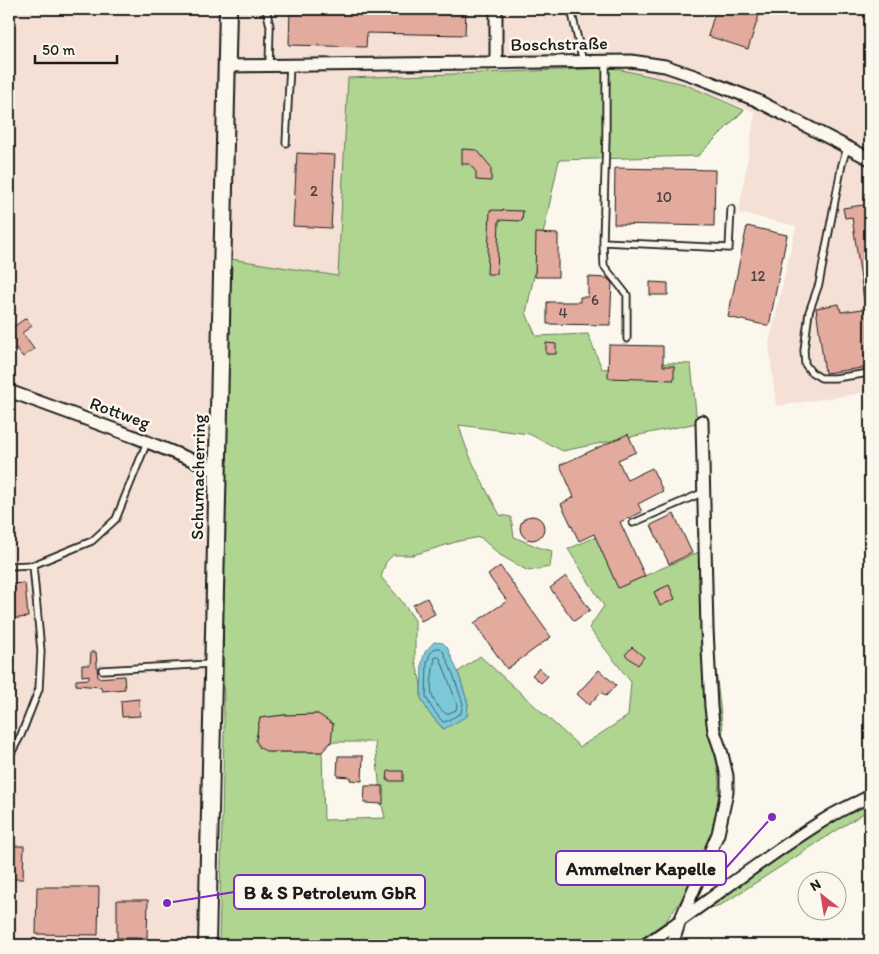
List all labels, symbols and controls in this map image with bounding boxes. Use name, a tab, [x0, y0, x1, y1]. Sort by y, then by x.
scale bar	[35, 32, 118, 64]
street label: Boschstraße	[510, 32, 608, 56]
text: 50 m	[42, 41, 75, 59]
house number: 2	[310, 182, 318, 200]
house number: 10	[656, 188, 672, 206]
house number: 12	[751, 267, 766, 285]
house number: 6	[591, 291, 599, 309]
house number: 4	[558, 304, 568, 322]
street label: Rottweg	[87, 392, 154, 434]
street label: Schumacherring	[186, 413, 210, 540]
callout: Ammelner Kapelle	[556, 851, 726, 885]
text: Ammelner Kapelle	[565, 857, 716, 880]
north arrow	[796, 872, 846, 922]
callout: B & S Petroleum GbR	[234, 875, 425, 909]
text: N	[807, 876, 824, 895]
text: B & S Petroleum GbR	[244, 881, 416, 904]

